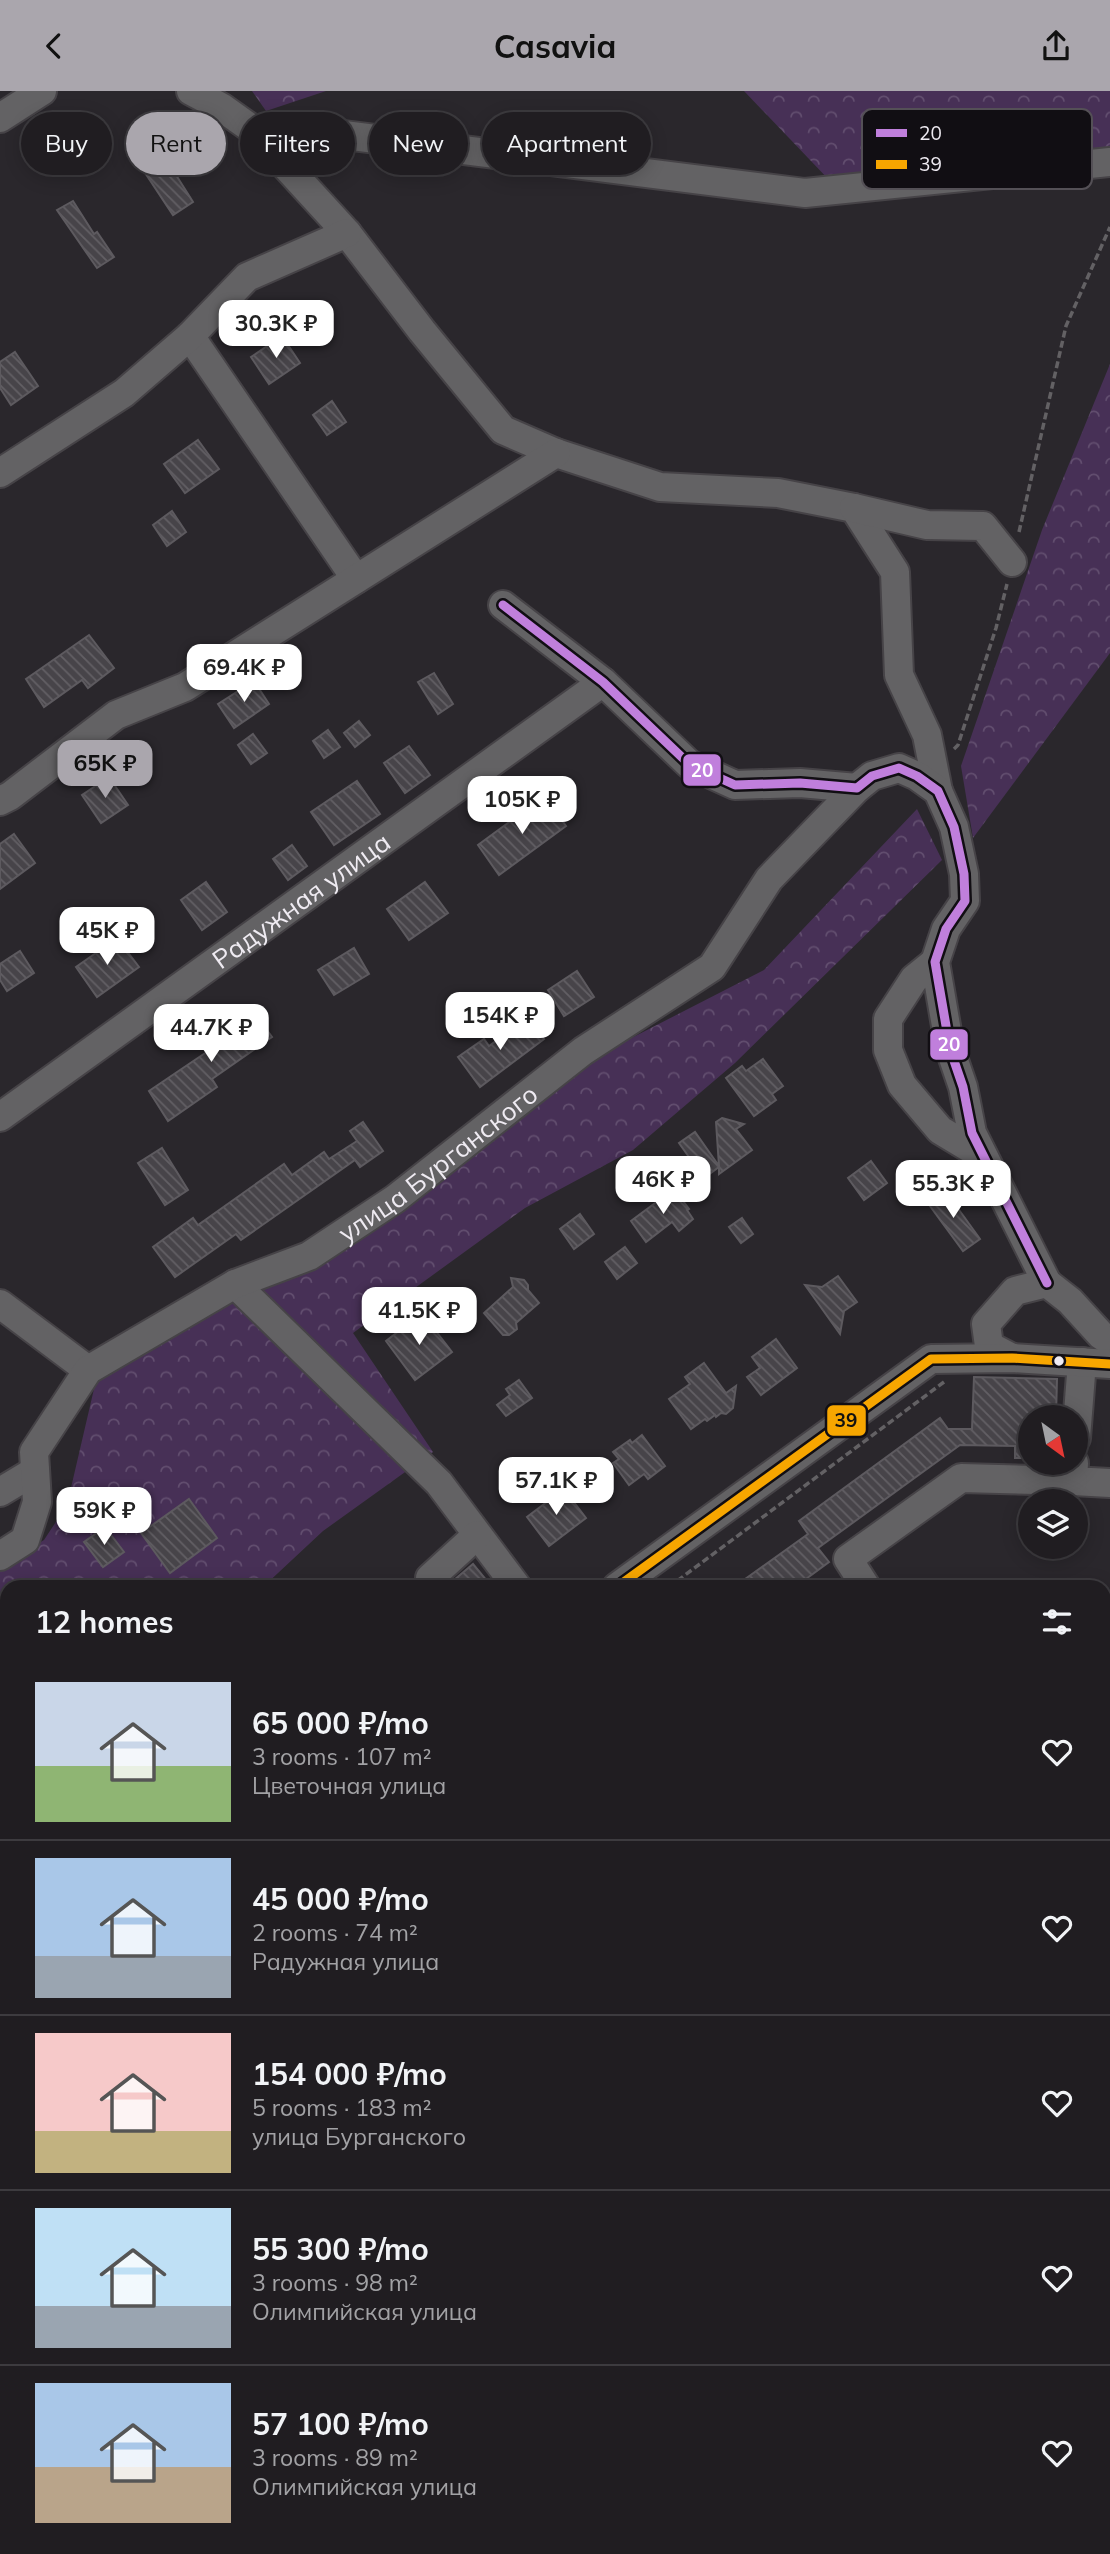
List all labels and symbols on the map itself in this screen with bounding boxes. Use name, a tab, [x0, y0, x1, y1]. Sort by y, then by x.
legend	[862, 109, 1092, 189]
text: 20	[919, 121, 942, 145]
text: 39	[919, 152, 942, 176]
pin: 30.3K ₽	[211, 301, 341, 360]
pin: 69.4K ₽	[179, 645, 309, 704]
pin: 65K ₽	[56, 741, 154, 800]
line badge: 20	[682, 753, 722, 787]
text: 20	[691, 758, 713, 782]
pin: 105K ₽	[465, 777, 579, 836]
street label: Радужная улица	[205, 825, 396, 975]
pin: 45K ₽	[58, 907, 156, 967]
pin: 154K ₽	[443, 993, 557, 1052]
pin: 44.7K ₽	[146, 1005, 276, 1064]
line badge: 20	[929, 1028, 969, 1061]
text: 20	[938, 1032, 960, 1056]
street label: улица Бурганского	[331, 1077, 544, 1249]
pin: 46K ₽	[614, 1157, 712, 1216]
pin: 55.3K ₽	[888, 1161, 1018, 1220]
pin: 41.5K ₽	[354, 1287, 484, 1347]
unlabelled marker	[1052, 1354, 1066, 1368]
line badge: 39	[826, 1404, 867, 1437]
north arrow	[1018, 1405, 1088, 1475]
text: 39	[835, 1408, 857, 1432]
pin: 57.1K ₽	[491, 1457, 621, 1517]
pin: 59K ₽	[55, 1487, 153, 1547]

